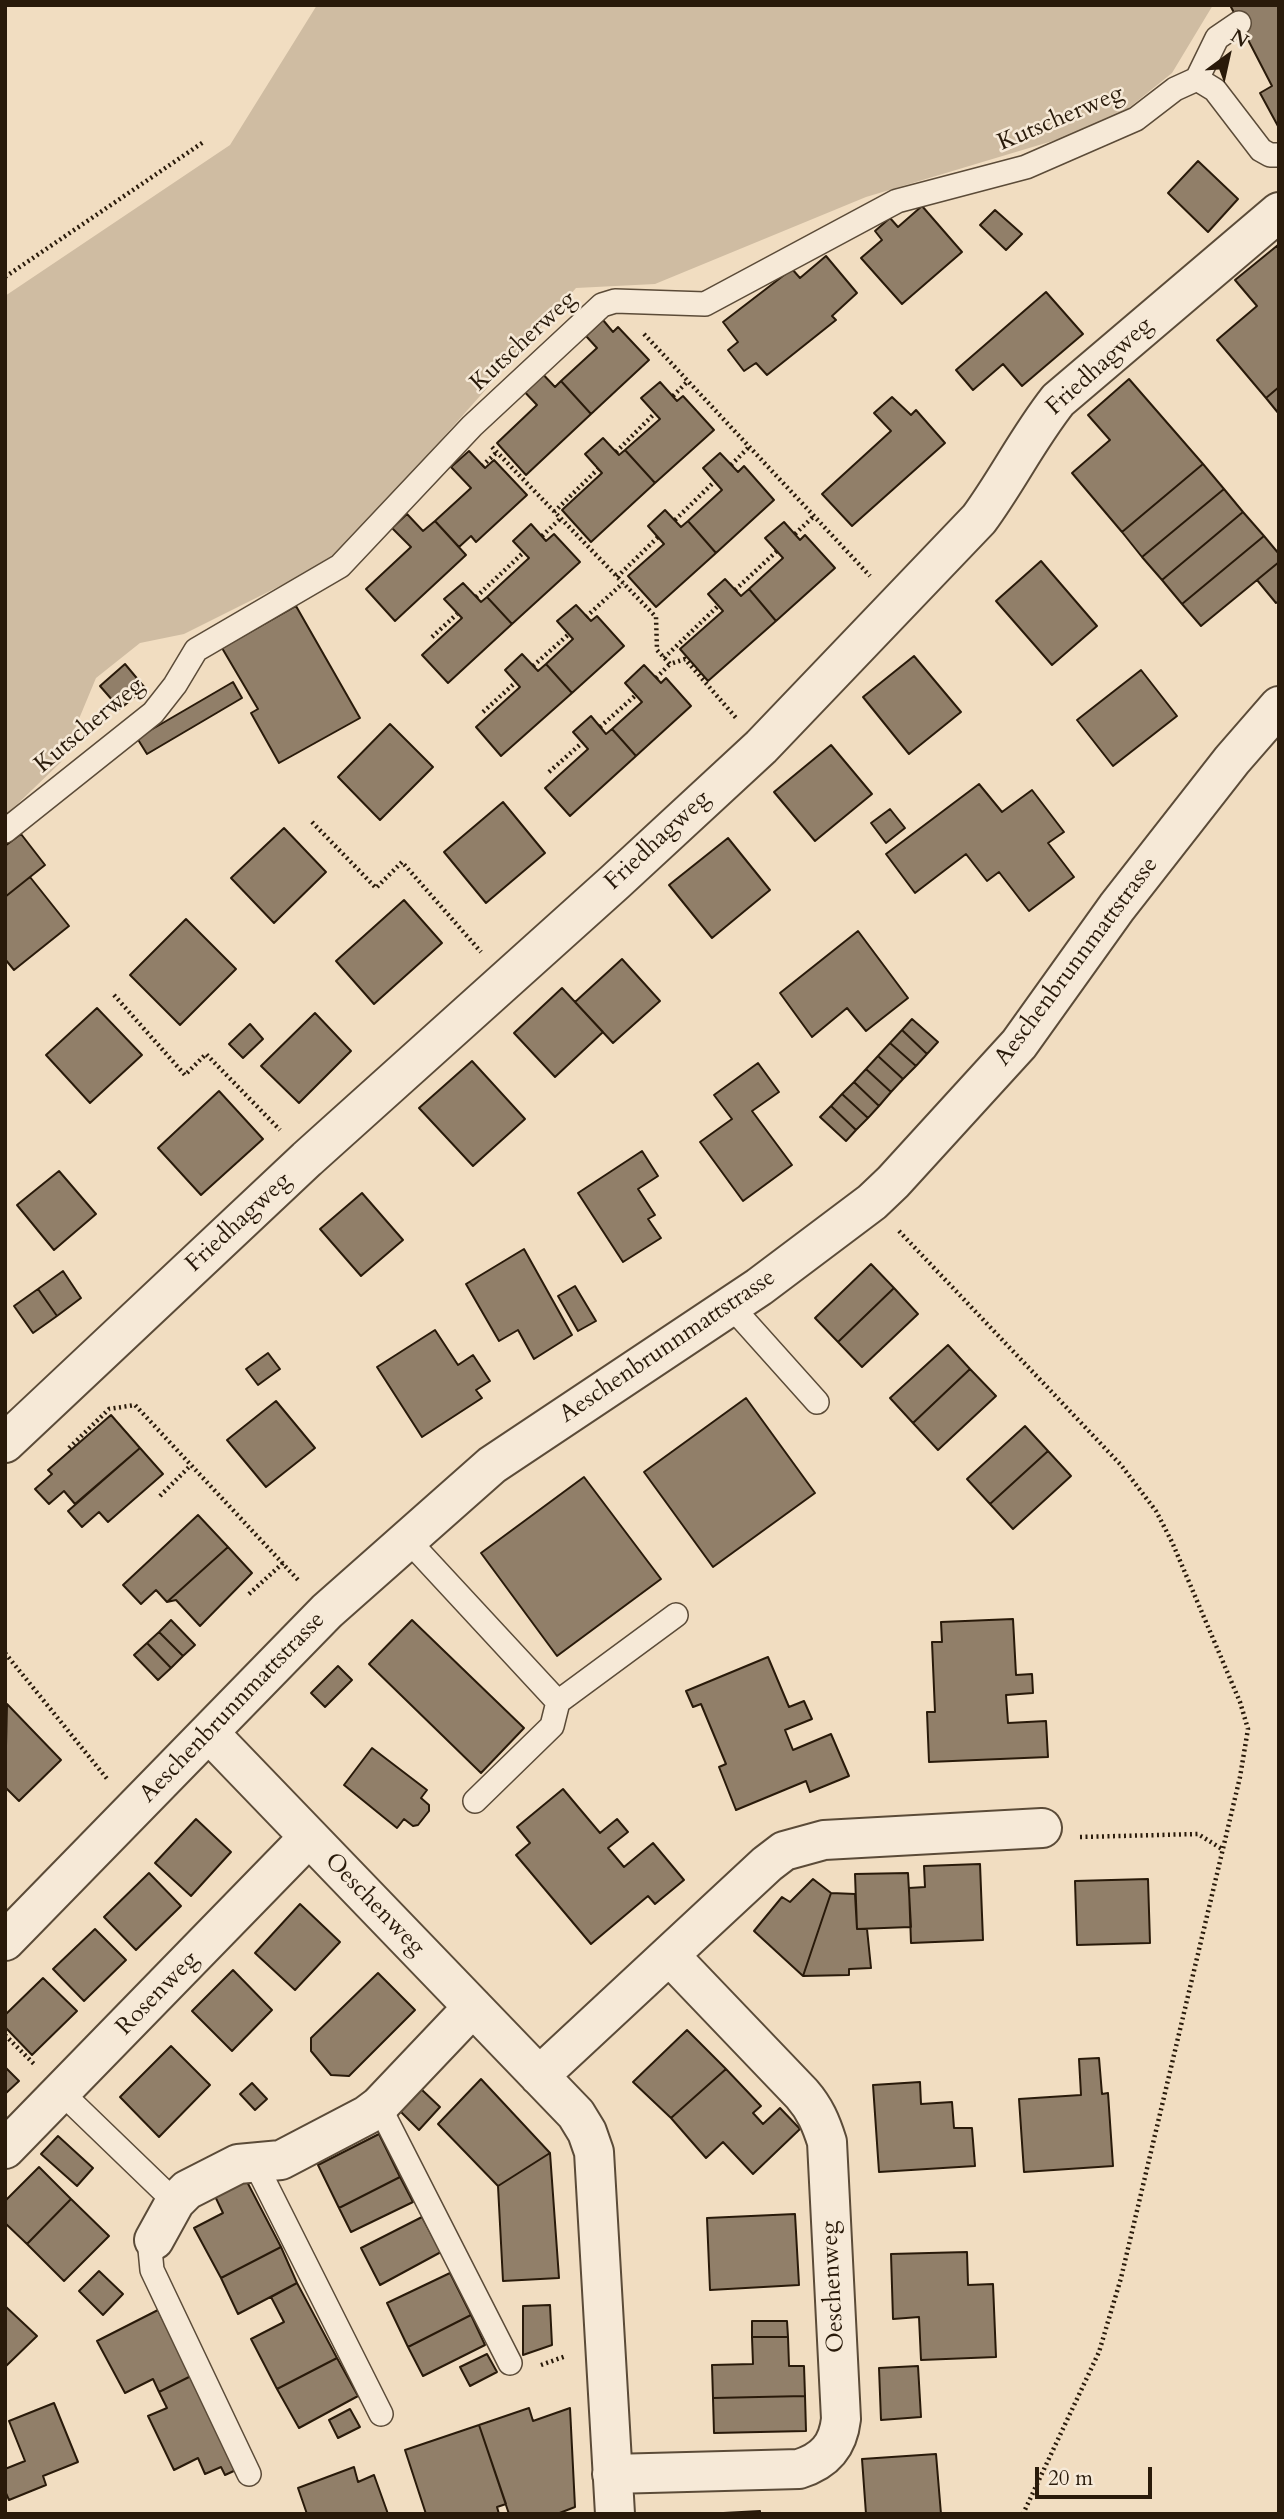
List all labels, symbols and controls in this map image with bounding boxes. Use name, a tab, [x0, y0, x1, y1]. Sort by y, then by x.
north arrow	[1193, 21, 1263, 91]
text: N	[1225, 23, 1253, 54]
street label: Kutscherweg	[994, 80, 1128, 158]
street label: Kutscherweg	[465, 286, 583, 398]
street label: Friedhagweg	[1041, 312, 1159, 422]
street label: Kutscherweg	[29, 672, 151, 780]
street label: Friedhagweg	[599, 785, 717, 897]
street label: Aeschenbrunnmattstrasse	[989, 852, 1165, 1072]
street label: Friedhagweg	[180, 1167, 298, 1279]
street label: Aeschenbrunnmattstrasse	[555, 1264, 781, 1430]
street label: Aeschenbrunnmattstrasse	[134, 1607, 332, 1809]
street label: Oeschenweg	[318, 1848, 430, 1962]
street label: Rosenweg	[111, 1946, 205, 2042]
street label: Oeschenweg	[816, 2220, 852, 2354]
scale bar	[1039, 2452, 1156, 2496]
text: 20 m	[1048, 2464, 1093, 2493]

